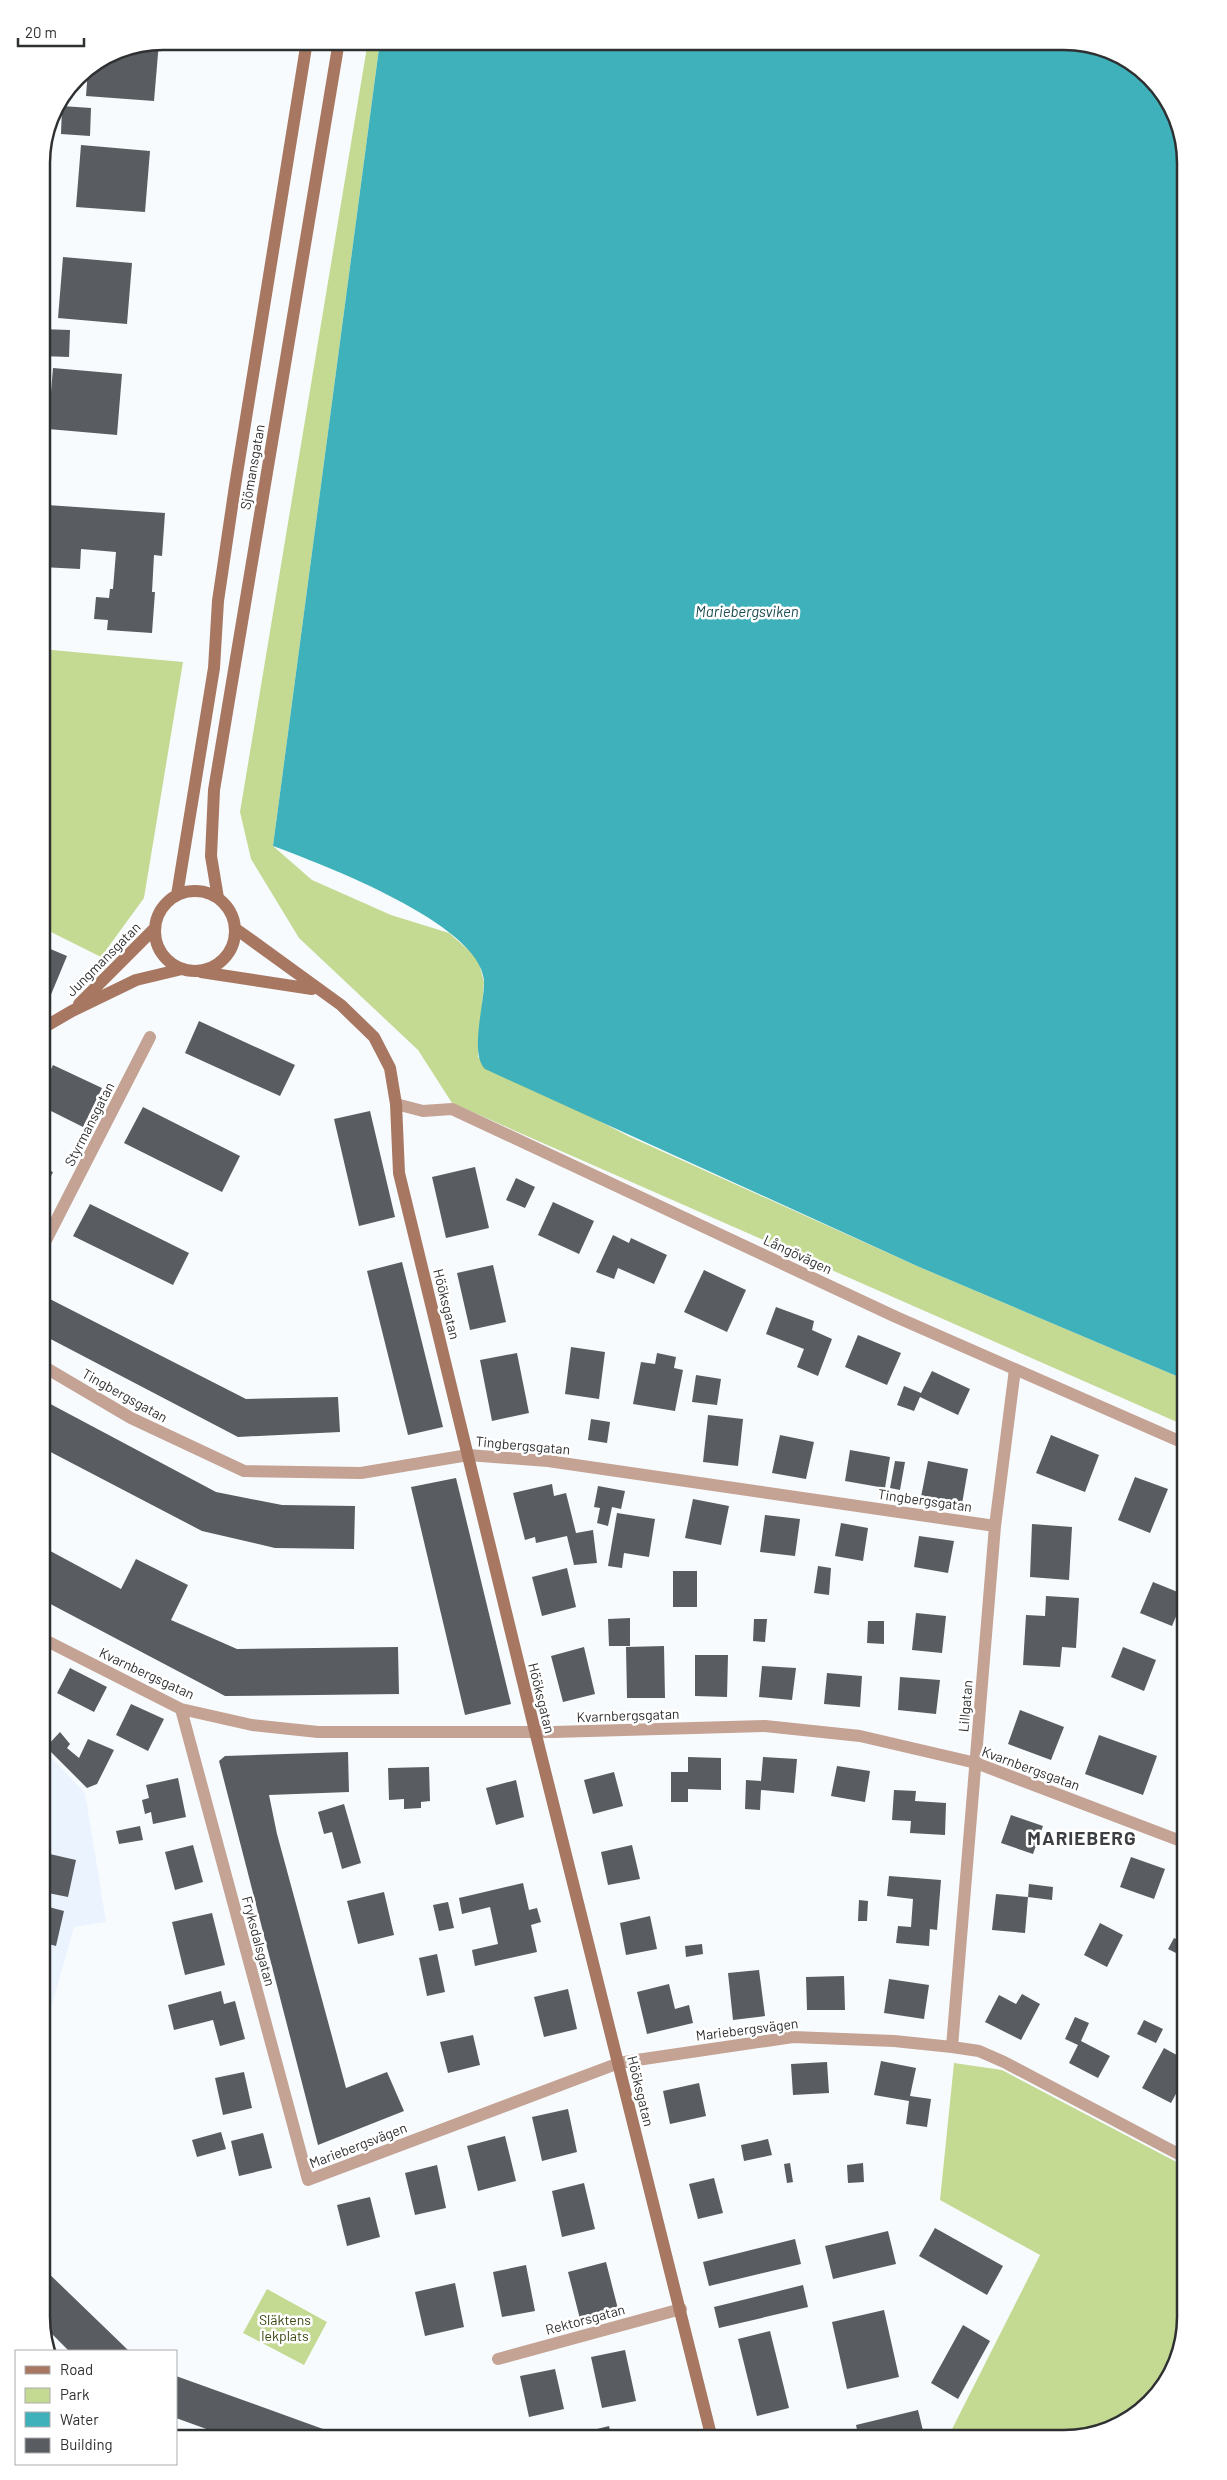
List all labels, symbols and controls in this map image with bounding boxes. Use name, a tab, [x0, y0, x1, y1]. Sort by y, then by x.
scale bar	[18, 15, 84, 47]
text: 20 m	[25, 23, 57, 41]
street label: Sjömansgatan	[236, 423, 268, 511]
water label: Mariebergsviken	[695, 602, 799, 620]
street label: Jungmansgatan	[62, 918, 144, 1000]
street label: Styrmansgatan	[60, 1079, 118, 1169]
street label: Långövägen	[761, 1231, 835, 1277]
street label: Hööksgatan	[430, 1267, 464, 1341]
street label: Tingbergsgatan	[79, 1365, 171, 1425]
street label: Tingbergsgatan	[475, 1432, 571, 1458]
street label: Tingbergsgatan	[877, 1485, 973, 1515]
street label: Kvarnbergsgatan	[97, 1644, 197, 1702]
street label: Hööksgatan	[525, 1661, 559, 1735]
street label: Lillgatan	[954, 1679, 976, 1733]
street label: Kvarnbergsgatan	[576, 1705, 680, 1725]
street label: Kvarnbergsgatan	[980, 1742, 1082, 1794]
district label: MARIEBERG	[1027, 1826, 1137, 1849]
street label: Fryksdalsgatan	[239, 1894, 279, 1988]
street label: Mariebergsvägen	[695, 2014, 799, 2044]
street label: Hööksgatan	[624, 2054, 658, 2128]
street label: Mariebergsvägen	[307, 2119, 409, 2171]
street label: Rektorsgatan	[543, 2300, 627, 2338]
park label: Släktens lekplats	[259, 2311, 311, 2344]
legend	[15, 2350, 178, 2465]
text: Road	[60, 2360, 93, 2378]
text: Park	[60, 2385, 90, 2403]
text: Water	[60, 2410, 99, 2428]
text: Building	[60, 2435, 113, 2453]

